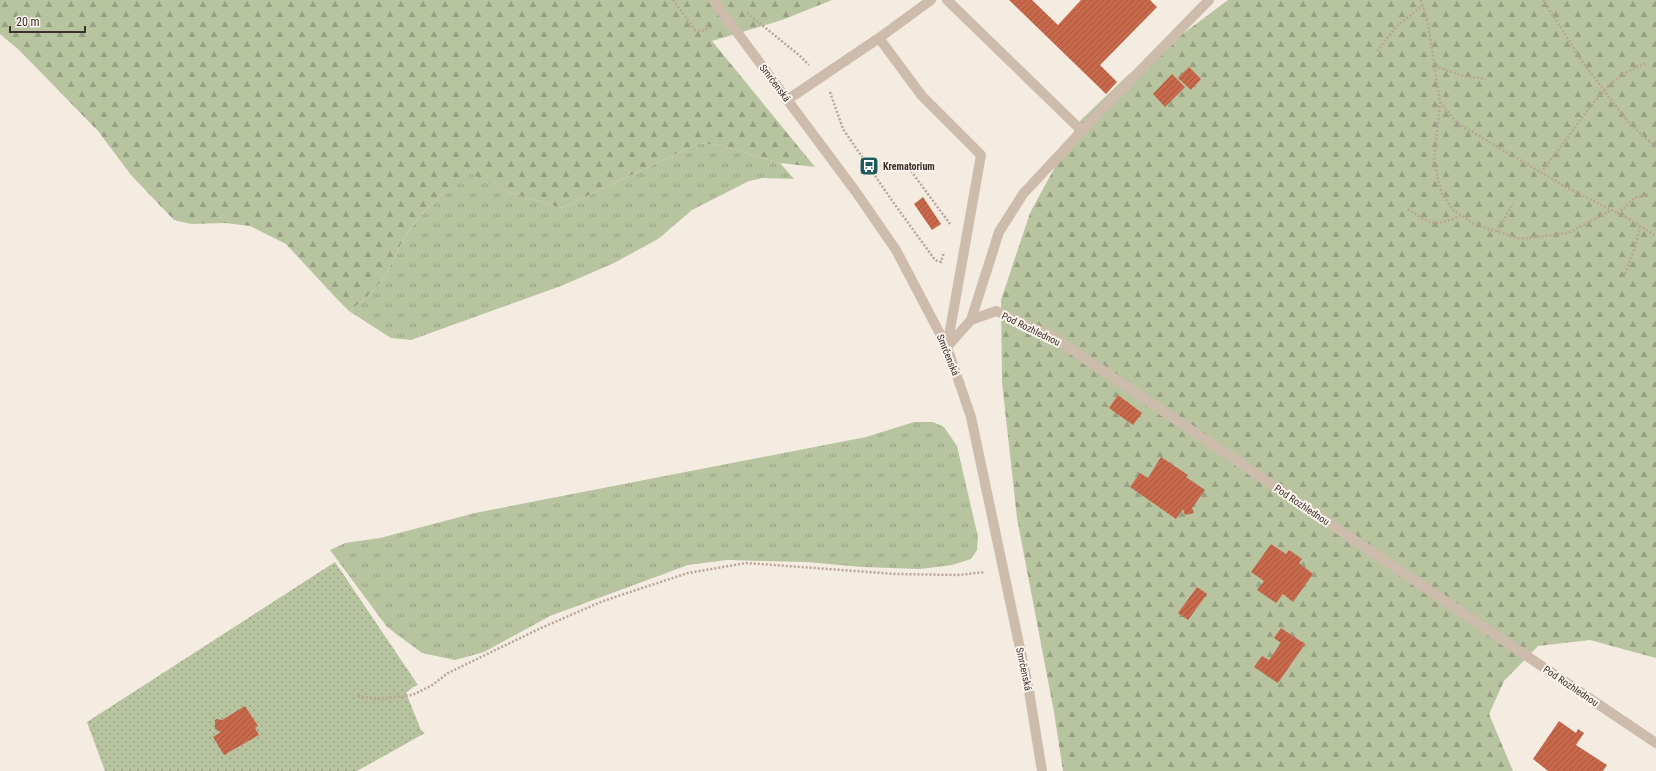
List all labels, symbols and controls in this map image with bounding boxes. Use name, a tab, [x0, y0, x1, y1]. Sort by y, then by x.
scale bar	[10, 8, 85, 34]
text: 20 m	[16, 15, 40, 29]
street label: Smrčenská	[757, 62, 793, 104]
bus stop icon: Krematorium	[858, 155, 880, 177]
place label: Krematorium	[883, 161, 935, 172]
street label: Pod Rozhlednou	[1000, 310, 1062, 348]
street label: Smrčenská	[935, 333, 961, 377]
street label: Pod Rozhlednou	[1272, 483, 1332, 528]
street label: Smrčenská	[1014, 646, 1034, 692]
street label: Pod Rozhlednou	[1541, 664, 1601, 709]

